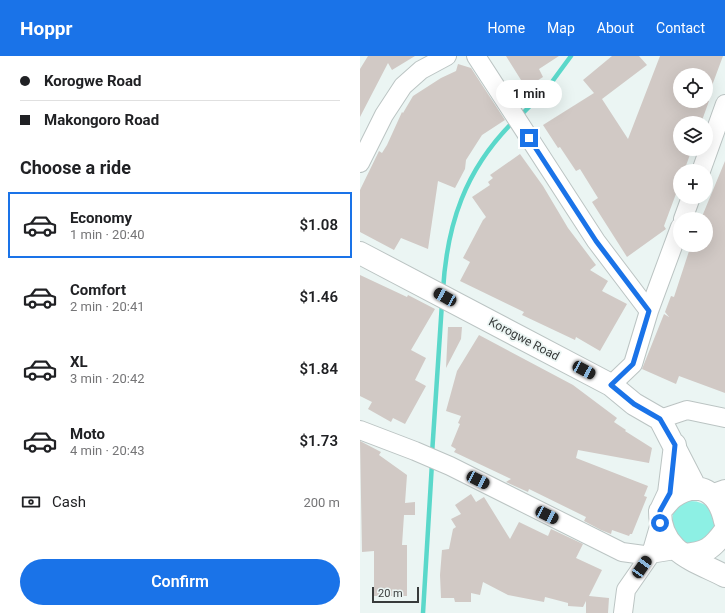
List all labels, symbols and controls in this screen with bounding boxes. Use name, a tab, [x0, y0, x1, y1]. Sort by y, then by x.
text: Hoppr	[20, 17, 72, 40]
text: Home	[487, 20, 525, 36]
text: Map	[547, 20, 575, 36]
text: About	[597, 20, 634, 36]
text: Contact	[656, 20, 705, 36]
map controls	[673, 68, 713, 252]
button: locate	[673, 68, 713, 108]
text: Korogwe Road	[44, 72, 142, 90]
callout: 1 min	[496, 80, 562, 108]
text: 1 min	[513, 86, 545, 101]
text: Makongoro Road	[44, 111, 159, 129]
button: layers	[673, 116, 713, 156]
route end	[520, 129, 538, 147]
text: Choose a ride	[20, 157, 131, 178]
button: +	[673, 164, 713, 204]
icon: car	[22, 207, 58, 243]
text: Economy	[70, 209, 132, 227]
button: −	[673, 212, 713, 252]
text: $1.08	[299, 216, 338, 234]
text: 1 min · 20:40	[70, 227, 145, 242]
icon: car	[22, 279, 58, 315]
text: Comfort	[70, 281, 126, 299]
car	[432, 286, 458, 308]
text: $1.46	[299, 288, 338, 306]
text: 2 min · 20:41	[70, 299, 145, 314]
street label: Korogwe Road	[486, 315, 562, 363]
icon: car	[22, 351, 58, 387]
text: XL	[70, 353, 88, 371]
car	[571, 359, 597, 381]
text: $1.84	[299, 360, 338, 378]
text: 3 min · 20:42	[70, 371, 145, 386]
icon: car	[22, 423, 58, 459]
text: Moto	[70, 425, 105, 443]
text: $1.73	[299, 432, 338, 450]
text: 4 min · 20:43	[70, 443, 145, 458]
car	[465, 469, 491, 491]
icon: cash	[20, 491, 42, 513]
text: Cash	[52, 493, 86, 511]
text: 200 m	[303, 495, 340, 510]
car	[534, 504, 560, 526]
route start	[651, 514, 669, 532]
car	[630, 554, 654, 580]
button: Confirm	[20, 559, 340, 605]
scale bar	[372, 585, 419, 604]
text: 20 m	[378, 587, 403, 600]

